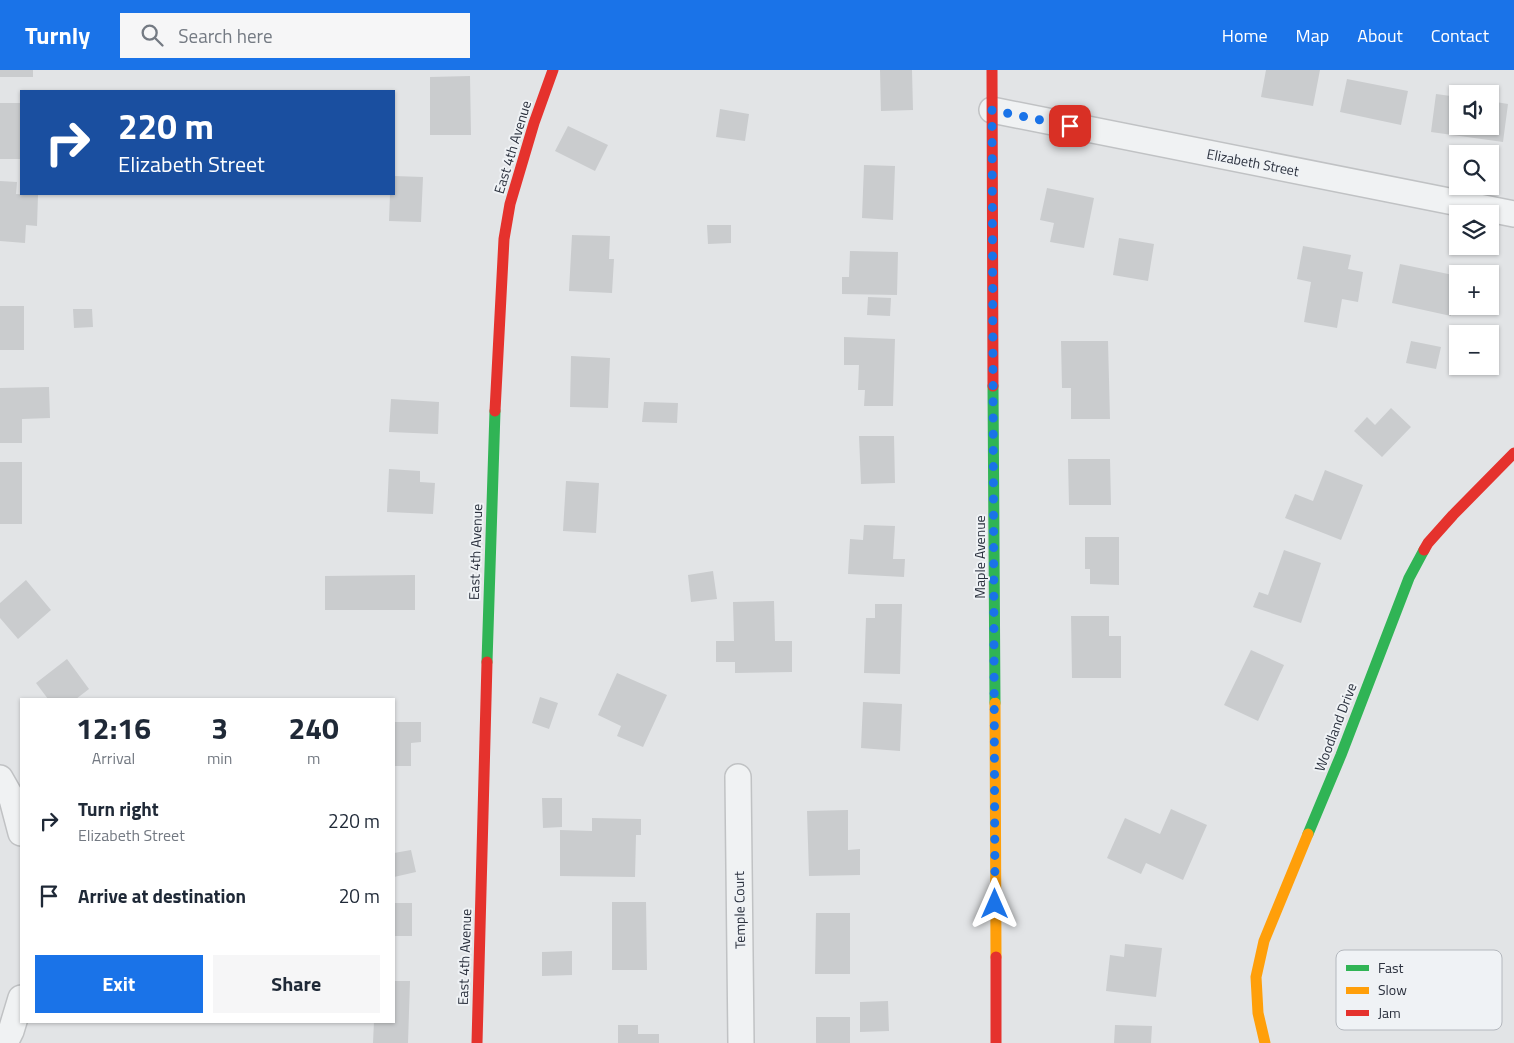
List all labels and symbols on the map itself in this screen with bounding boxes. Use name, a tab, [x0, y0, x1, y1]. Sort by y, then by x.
street label: East 4th Avenue	[488, 98, 536, 196]
pin	[1049, 105, 1091, 147]
street label: Elizabeth Street	[1205, 143, 1301, 181]
street label: East 4th Avenue	[463, 503, 487, 601]
street label: Maple Avenue	[969, 515, 990, 599]
street label: Woodland Drive	[1308, 680, 1362, 774]
street label: Temple Court	[728, 871, 750, 949]
position arrow	[968, 877, 1020, 929]
street label: East 4th Avenue	[452, 908, 476, 1006]
legend	[1336, 950, 1502, 1030]
text: Fast	[1378, 957, 1403, 978]
text: Slow	[1378, 979, 1407, 1000]
text: Jam	[1378, 1002, 1401, 1023]

